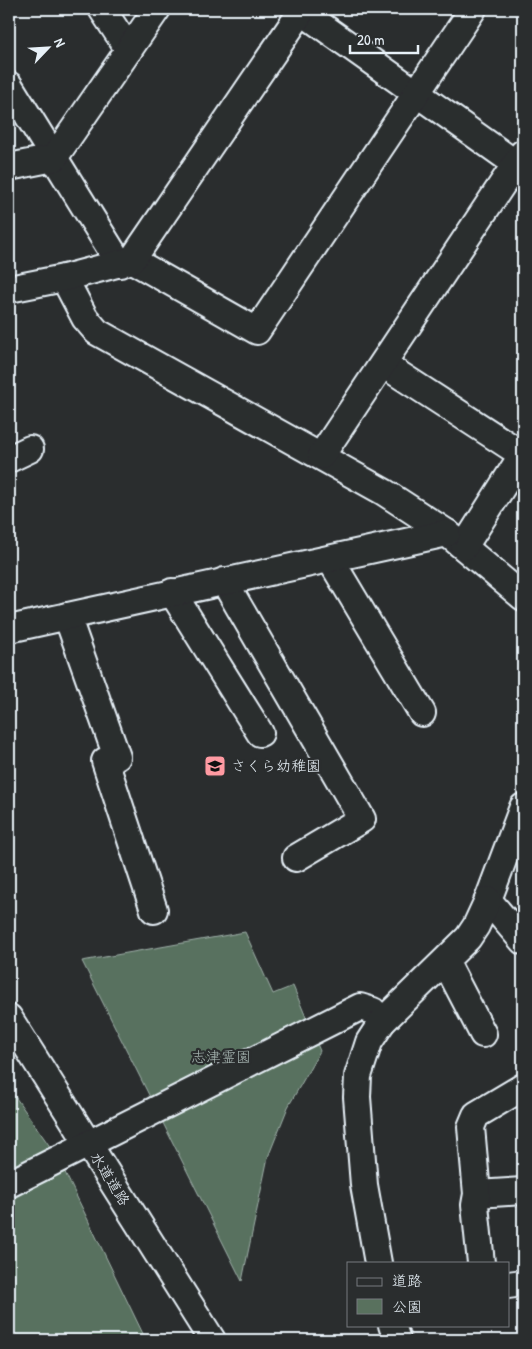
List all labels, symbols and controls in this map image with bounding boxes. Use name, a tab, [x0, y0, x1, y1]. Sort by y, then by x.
north arrow	[22, 22, 72, 72]
scale bar	[350, 22, 417, 54]
text: 20 m	[357, 29, 384, 50]
text: N	[50, 35, 71, 50]
school or university icon: さくら幼稚園	[203, 754, 227, 778]
place label: さくら幼稚園	[231, 755, 321, 776]
park label: 志津霊園	[191, 1046, 251, 1067]
street label: 水道道路	[86, 1148, 135, 1210]
legend	[347, 1262, 510, 1326]
text: 道路	[392, 1270, 422, 1291]
text: 公園	[392, 1296, 422, 1317]

